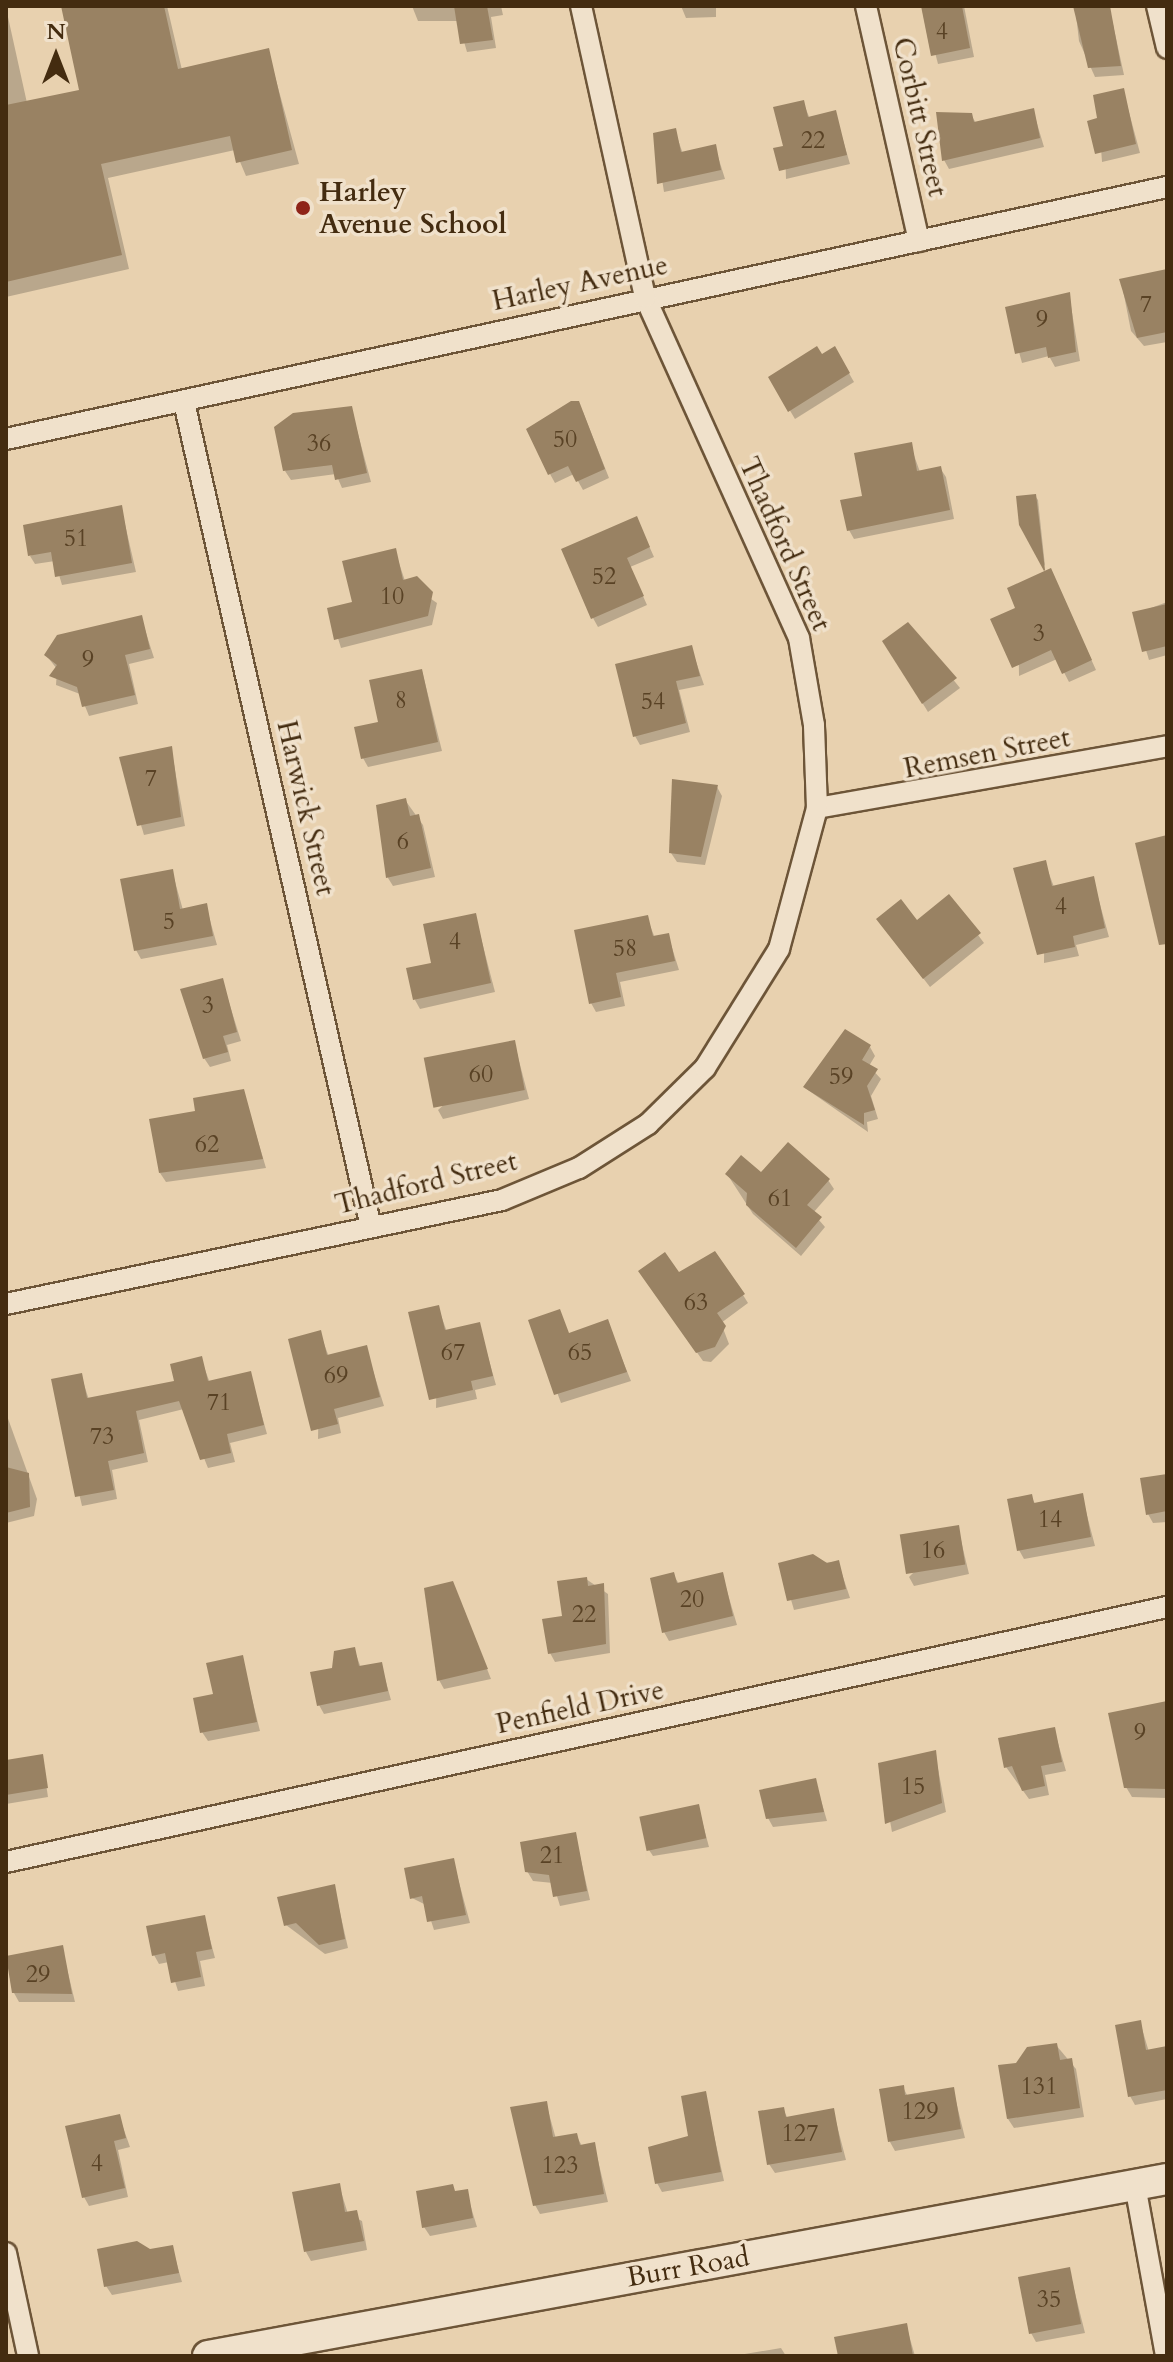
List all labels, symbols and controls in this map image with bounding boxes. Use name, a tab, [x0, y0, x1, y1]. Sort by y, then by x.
north arrow	[16, 16, 96, 96]
text: N	[46, 17, 66, 47]
house number: 4	[936, 18, 948, 46]
street label: Corbitt Street	[885, 34, 955, 200]
house number: 22	[801, 127, 825, 155]
place label: Harley Avenue School	[319, 175, 507, 241]
marker: Harley Avenue School	[294, 199, 312, 217]
street label: Harley Avenue	[489, 248, 671, 318]
house number: 7	[1140, 291, 1152, 319]
house number: 9	[1036, 306, 1048, 334]
house number: 50	[553, 426, 577, 454]
house number: 36	[307, 430, 331, 458]
street label: Thadford Street	[732, 452, 838, 636]
house number: 51	[64, 525, 88, 553]
house number: 52	[592, 563, 616, 591]
house number: 10	[380, 583, 404, 611]
house number: 3	[1033, 620, 1045, 648]
house number: 9	[82, 646, 94, 674]
house number: 8	[395, 687, 407, 715]
house number: 54	[641, 688, 665, 716]
street label: Harwick Street	[270, 717, 342, 899]
street label: Remsen Street	[901, 720, 1073, 786]
house number: 7	[145, 765, 157, 793]
house number: 6	[397, 828, 409, 856]
house number: 4	[1055, 893, 1067, 921]
house number: 5	[163, 908, 175, 936]
house number: 4	[449, 928, 461, 956]
house number: 58	[613, 935, 637, 963]
house number: 3	[202, 992, 214, 1020]
house number: 60	[469, 1061, 493, 1089]
house number: 59	[829, 1063, 853, 1091]
house number: 62	[195, 1131, 219, 1159]
street label: Thadford Street	[331, 1144, 521, 1222]
house number: 61	[768, 1185, 792, 1213]
house number: 63	[684, 1289, 708, 1317]
house number: 67	[441, 1339, 465, 1367]
house number: 65	[568, 1339, 592, 1367]
house number: 69	[324, 1362, 348, 1390]
house number: 71	[207, 1389, 231, 1417]
house number: 73	[90, 1423, 114, 1451]
house number: 14	[1038, 1506, 1062, 1534]
house number: 16	[921, 1537, 945, 1565]
house number: 20	[680, 1586, 704, 1614]
house number: 22	[572, 1601, 596, 1629]
street label: Penfield Drive	[493, 1673, 667, 1741]
house number: 9	[1134, 1719, 1146, 1747]
house number: 15	[901, 1773, 925, 1801]
house number: 21	[540, 1842, 564, 1870]
house number: 29	[26, 1961, 50, 1989]
house number: 131	[1021, 2073, 1057, 2101]
house number: 129	[902, 2098, 938, 2126]
house number: 127	[782, 2120, 818, 2148]
house number: 4	[91, 2150, 103, 2178]
house number: 123	[542, 2152, 578, 2180]
street label: Burr Road	[624, 2240, 752, 2294]
house number: 35	[1037, 2286, 1061, 2314]

